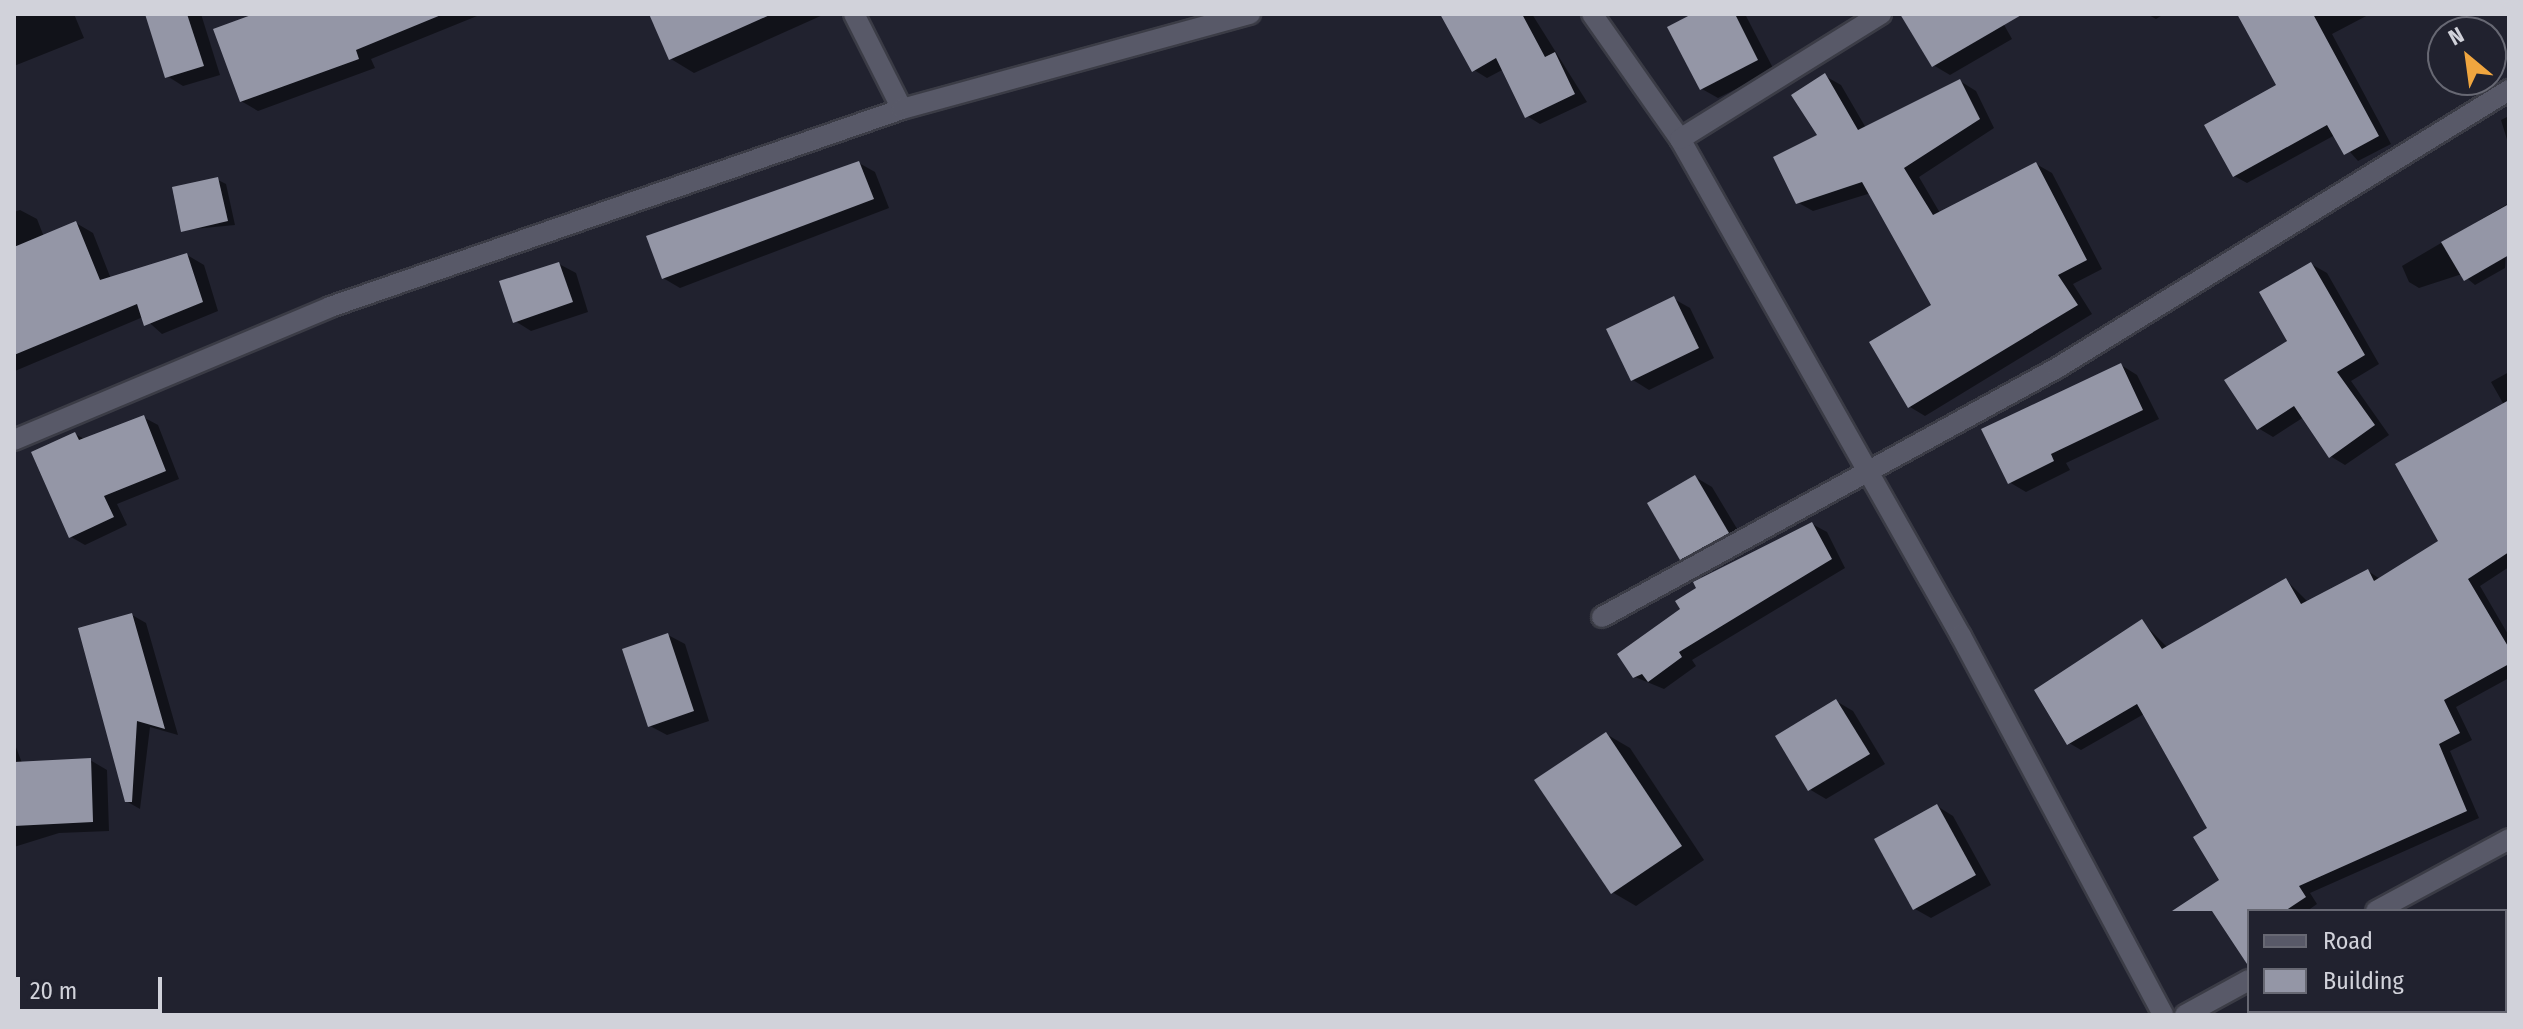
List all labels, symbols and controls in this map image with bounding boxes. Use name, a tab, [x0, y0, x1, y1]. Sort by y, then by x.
north arrow	[2427, 16, 2507, 96]
text: N	[2444, 21, 2468, 51]
legend	[2247, 909, 2507, 1013]
text: Road	[2323, 927, 2373, 955]
scale bar	[20, 961, 166, 1011]
text: Building	[2323, 967, 2404, 995]
text: 20 m	[30, 977, 77, 1005]

